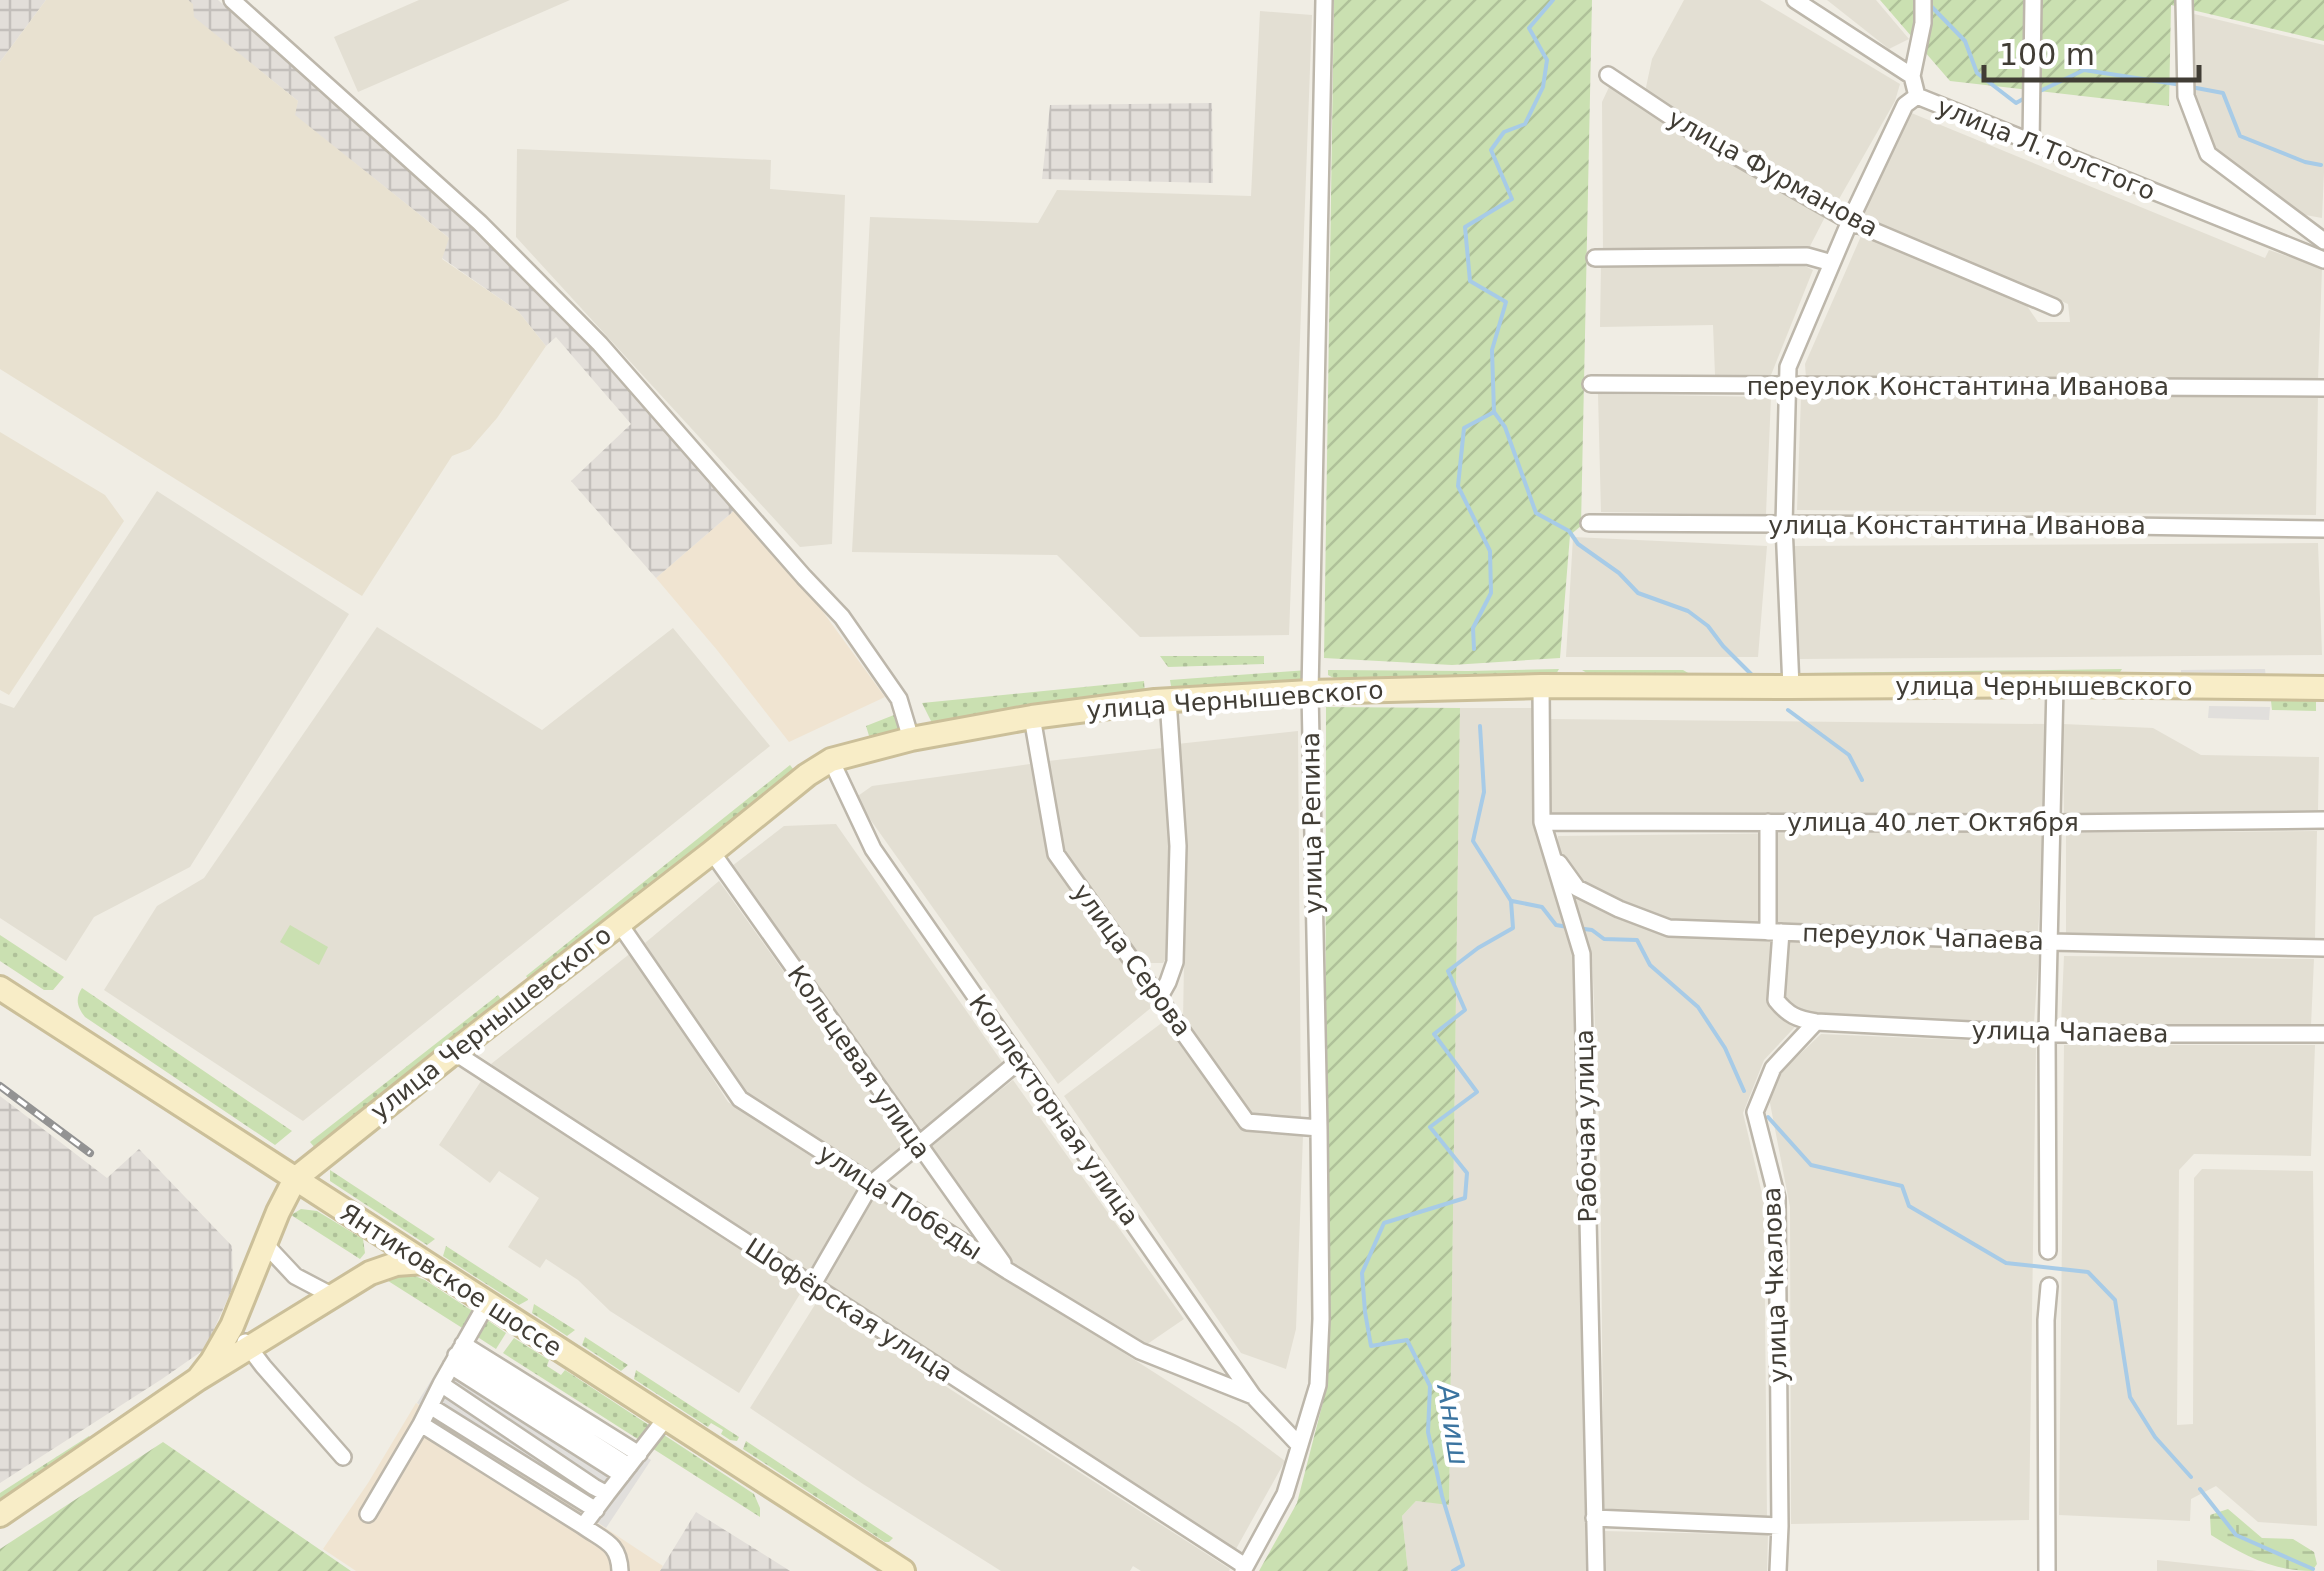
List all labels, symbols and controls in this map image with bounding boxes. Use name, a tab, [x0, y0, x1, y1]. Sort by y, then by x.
scale bar	[1984, 20, 2199, 82]
text: 100 m	[1999, 37, 2095, 72]
street label: улица Л.Толстого	[1933, 92, 2159, 206]
street label: улица Фурманова	[1663, 103, 1883, 243]
street label: переулок Константина Иванова	[1747, 372, 2169, 401]
street label: улица Константина Иванова	[1768, 511, 2146, 540]
street label: улица Чернышевского	[1895, 672, 2193, 701]
street label: улица Чернышевского	[1086, 675, 1384, 725]
street label: улица Репина	[1296, 732, 1328, 914]
street label: улица 40 лет Октября	[1787, 808, 2079, 837]
street label: улица Серова	[1067, 878, 1197, 1042]
street label: переулок Чапаева	[1802, 918, 2044, 956]
street label: улица Чернышевского	[365, 920, 617, 1126]
street label: Кольцевая улица	[782, 960, 936, 1164]
street label: Коллекторная улица	[963, 989, 1145, 1231]
street label: улица Чапаева	[1971, 1016, 2169, 1048]
street label: Рабочая улица	[1570, 1029, 1602, 1223]
street label: улица Победы	[813, 1138, 987, 1266]
street label: улица Чкалова	[1757, 1186, 1793, 1384]
street label: Янтиковское шоссе	[335, 1198, 567, 1362]
street label: Шофёрская улица	[740, 1232, 958, 1388]
water label: Аниш	[1430, 1380, 1476, 1468]

